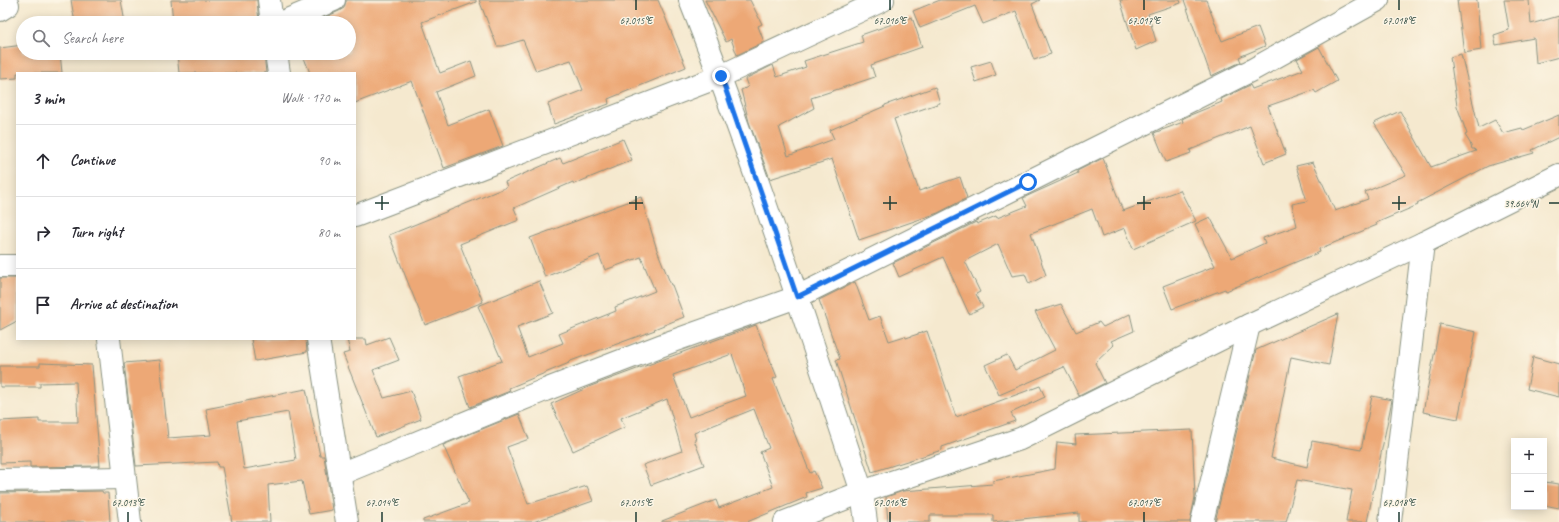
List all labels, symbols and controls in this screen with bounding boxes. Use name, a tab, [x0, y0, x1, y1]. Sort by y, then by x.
text: 67.015°E	[620, 14, 654, 27]
text: 67.016°E	[874, 14, 908, 27]
text: 67.017°E	[1128, 14, 1162, 27]
text: 67.018°E	[1383, 14, 1417, 27]
search box	[16, 16, 356, 60]
icon: search	[30, 27, 52, 49]
text: Search here	[62, 29, 123, 48]
route end	[712, 67, 730, 85]
text: 3 min	[32, 88, 65, 109]
text: Walk · 170 m	[281, 90, 340, 106]
icon: ahead	[32, 150, 54, 172]
text: Continue	[70, 151, 115, 170]
text: 90 m	[318, 153, 340, 169]
route start	[1019, 173, 1037, 191]
text: 39.664°N	[1504, 197, 1540, 210]
icon: right	[32, 222, 54, 244]
text: Turn right	[70, 223, 123, 242]
text: 80 m	[318, 225, 340, 241]
icon: arrive	[32, 294, 54, 316]
text: Arrive at destination	[70, 295, 177, 314]
map controls	[1511, 438, 1547, 510]
button: +	[1511, 438, 1547, 474]
button: −	[1511, 474, 1547, 510]
text: 67.013°E	[112, 496, 146, 509]
text: 67.014°E	[366, 496, 400, 509]
text: 67.015°E	[620, 496, 654, 509]
text: 67.016°E	[874, 496, 908, 509]
text: 67.017°E	[1128, 496, 1162, 509]
text: 67.018°E	[1383, 496, 1417, 509]

